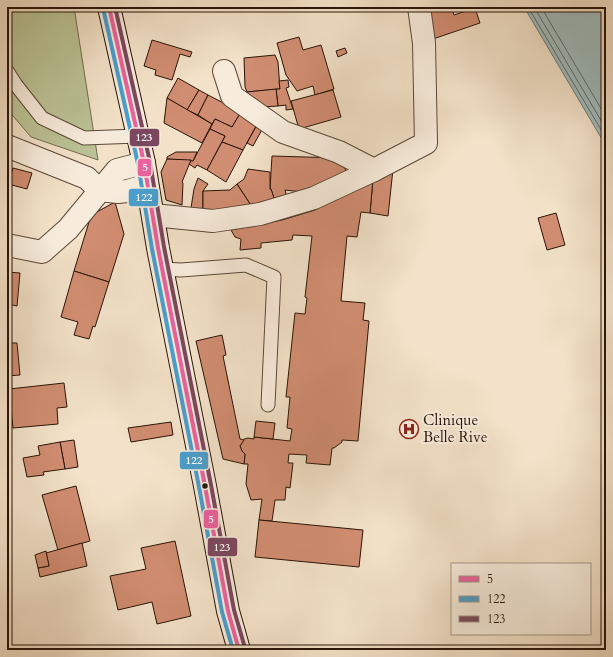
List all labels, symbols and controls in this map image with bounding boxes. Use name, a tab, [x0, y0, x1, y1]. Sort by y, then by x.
line badge: 123	[129, 128, 160, 147]
text: 123	[136, 130, 153, 145]
line badge: 5	[137, 158, 152, 177]
text: 5	[142, 160, 148, 175]
line badge: 122	[128, 188, 159, 207]
text: 122	[136, 190, 153, 205]
place label: Clinique Belle Rive	[423, 410, 488, 447]
hospital icon: Clinique Belle Rive	[398, 418, 420, 440]
line badge: 122	[179, 451, 209, 470]
text: 122	[186, 453, 203, 468]
unlabelled marker	[200, 481, 210, 491]
line badge: 5	[203, 509, 219, 529]
text: 5	[208, 512, 214, 527]
line badge: 123	[207, 537, 238, 557]
text: 123	[214, 540, 231, 555]
legend	[451, 563, 591, 635]
text: 5	[487, 571, 493, 587]
text: 122	[487, 591, 505, 607]
text: 123	[487, 611, 505, 627]

